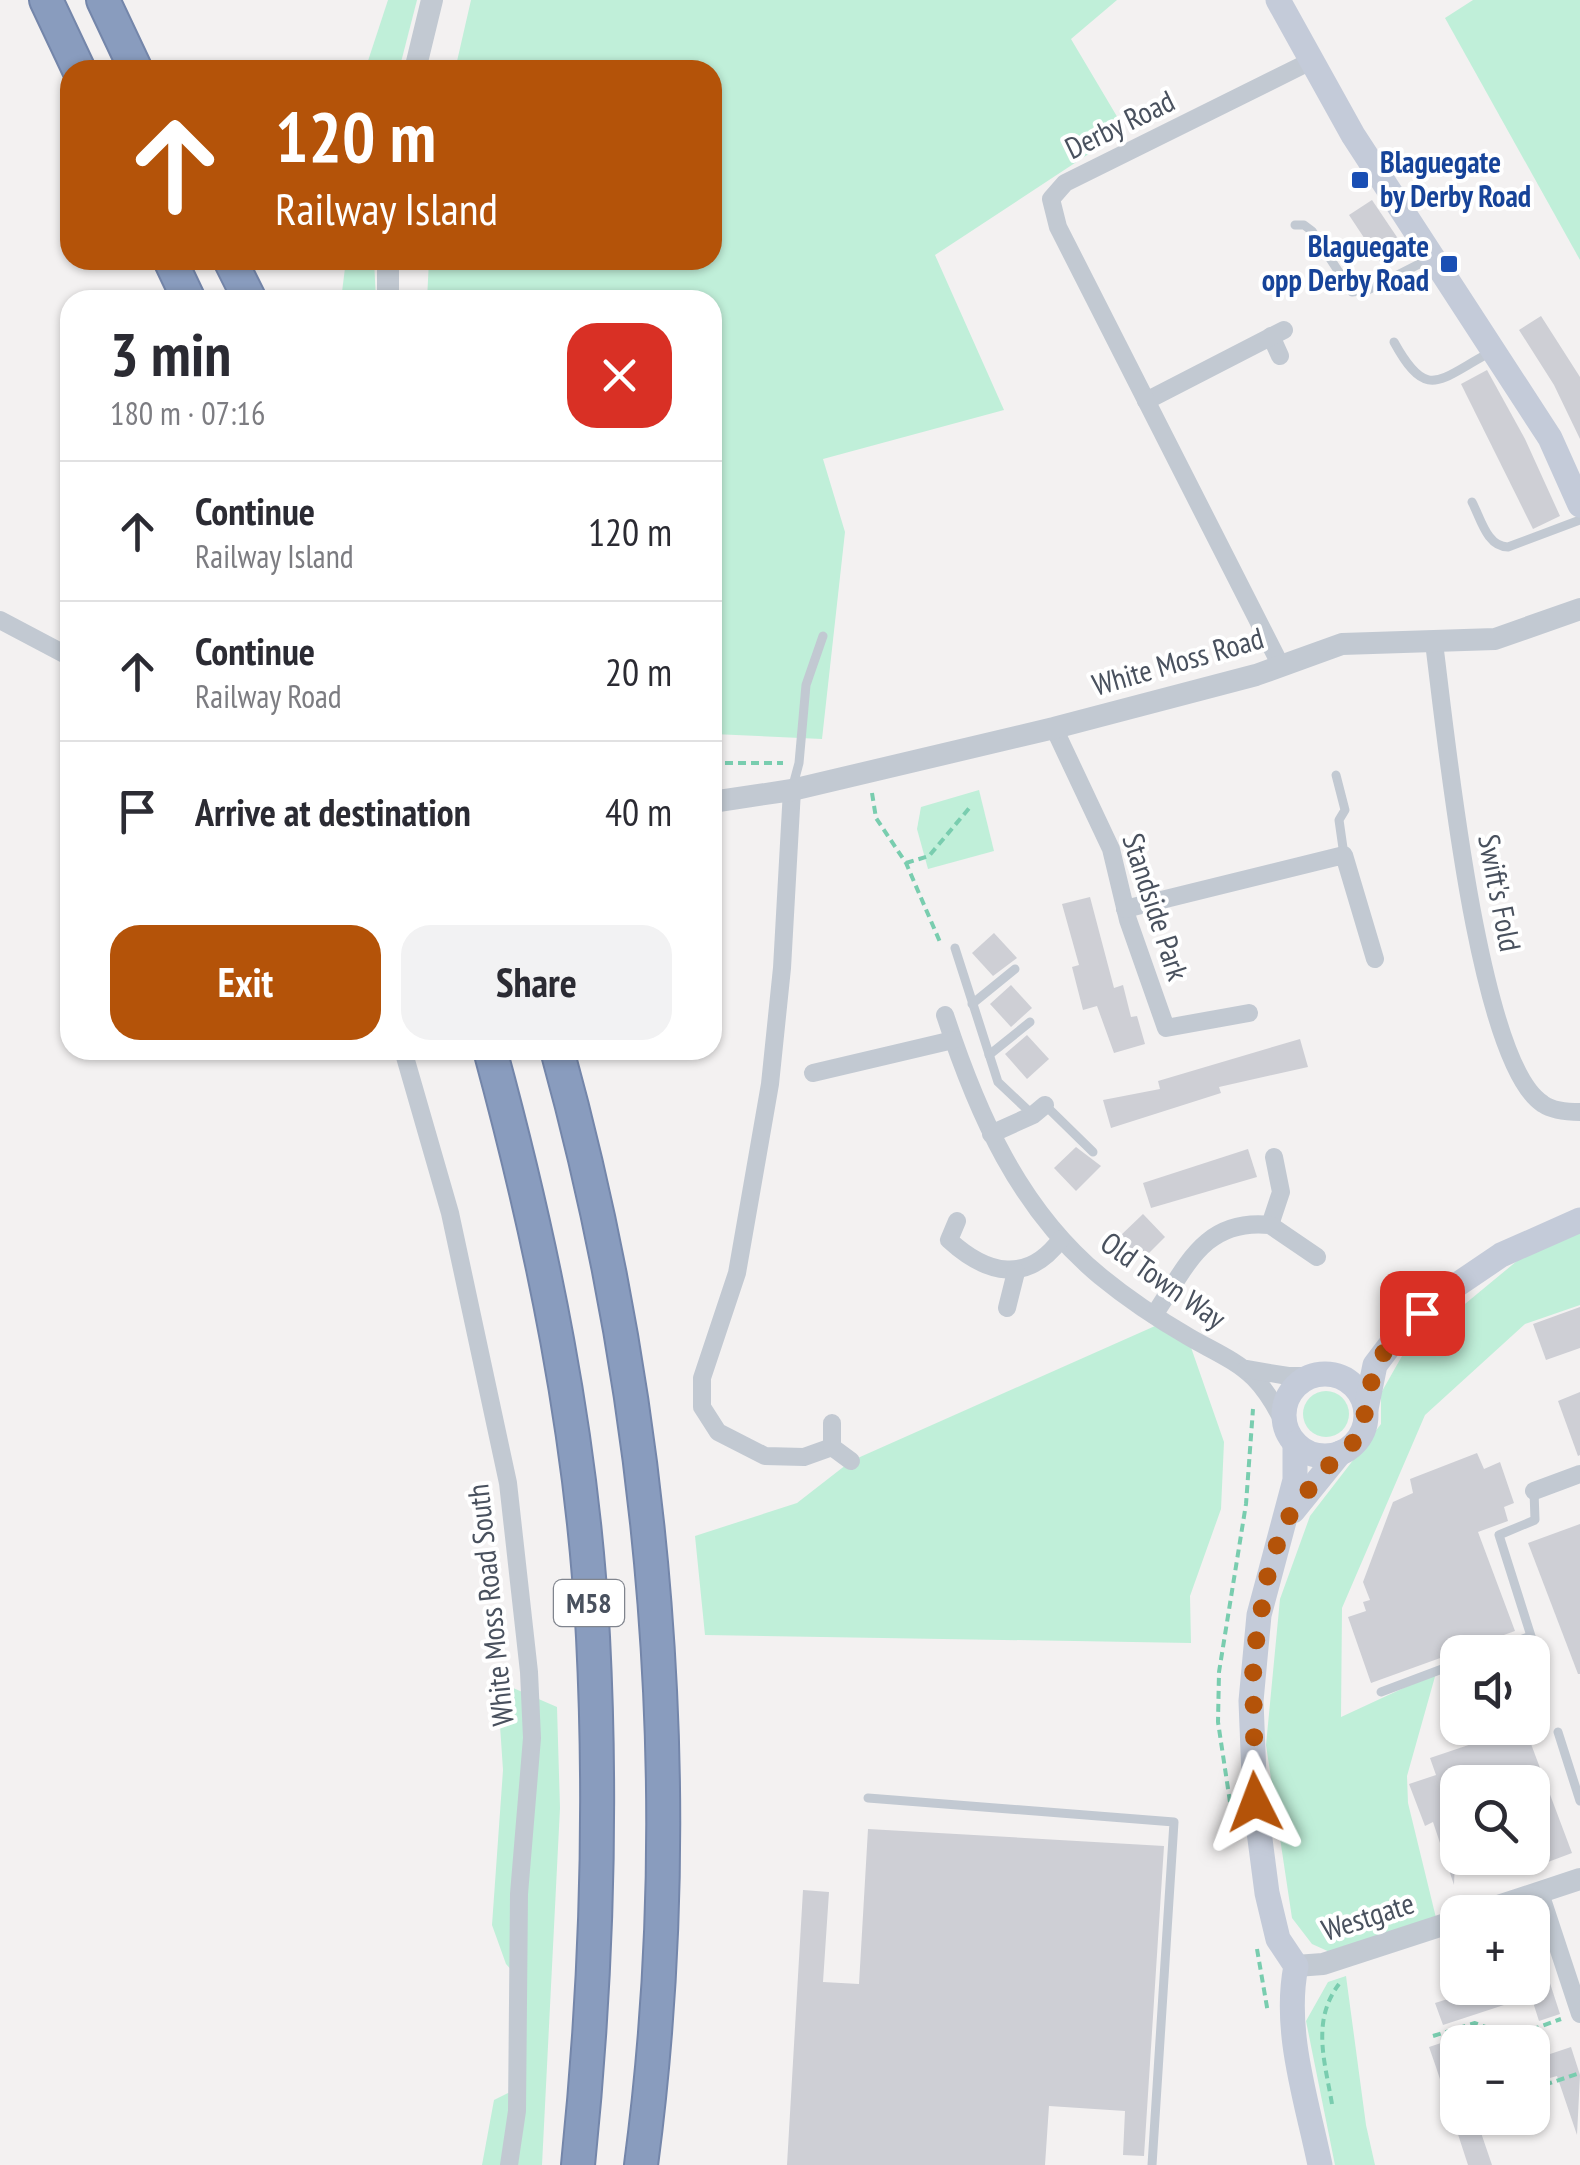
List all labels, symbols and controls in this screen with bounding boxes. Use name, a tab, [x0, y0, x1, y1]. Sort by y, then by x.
street label: Derby Road	[1058, 80, 1180, 167]
text: 120 m	[275, 91, 436, 181]
icon: ahead	[110, 100, 240, 230]
place label: Blaguegate by Derby Road	[1380, 142, 1531, 215]
marker: Blaguegate by Derby Road	[1349, 169, 1371, 191]
text: Railway Island	[275, 179, 498, 237]
place label: Blaguegate opp Derby Road	[1262, 226, 1429, 299]
marker: Blaguegate opp Derby Road	[1438, 253, 1460, 275]
text: 3 min	[110, 315, 231, 393]
button: close	[567, 323, 672, 428]
text: 180 m · 07:16	[110, 392, 265, 434]
text: Continue	[195, 486, 315, 535]
icon: ahead	[110, 504, 165, 559]
text: 120 m	[588, 507, 672, 556]
text: Railway Island	[195, 535, 354, 577]
street label: White Moss Road	[1087, 617, 1268, 704]
text: Continue	[195, 626, 315, 675]
icon: ahead	[110, 644, 165, 699]
text: 20 m	[605, 647, 672, 696]
text: Railway Road	[195, 675, 342, 717]
icon: arrive	[110, 784, 165, 839]
text: Arrive at destination	[195, 787, 471, 836]
text: 40 m	[605, 787, 672, 836]
street label: Standside Park	[1114, 828, 1199, 985]
street label: Swift's Fold	[1470, 831, 1531, 955]
button: Exit	[110, 925, 381, 1040]
button: Share	[401, 925, 672, 1040]
street label: Old Town Way	[1094, 1222, 1235, 1338]
pin	[1380, 1271, 1465, 1356]
icon: arrive	[1395, 1286, 1450, 1341]
street label: White Moss Road South	[457, 1482, 522, 1728]
road number: M58	[554, 1580, 624, 1626]
map controls	[1440, 1635, 1550, 2135]
button: sound	[1440, 1635, 1550, 1745]
position arrow	[1203, 1750, 1307, 1854]
button: search	[1440, 1765, 1550, 1875]
street label: Westgate	[1316, 1882, 1419, 1949]
button: +	[1440, 1895, 1550, 2005]
button: −	[1440, 2025, 1550, 2135]

